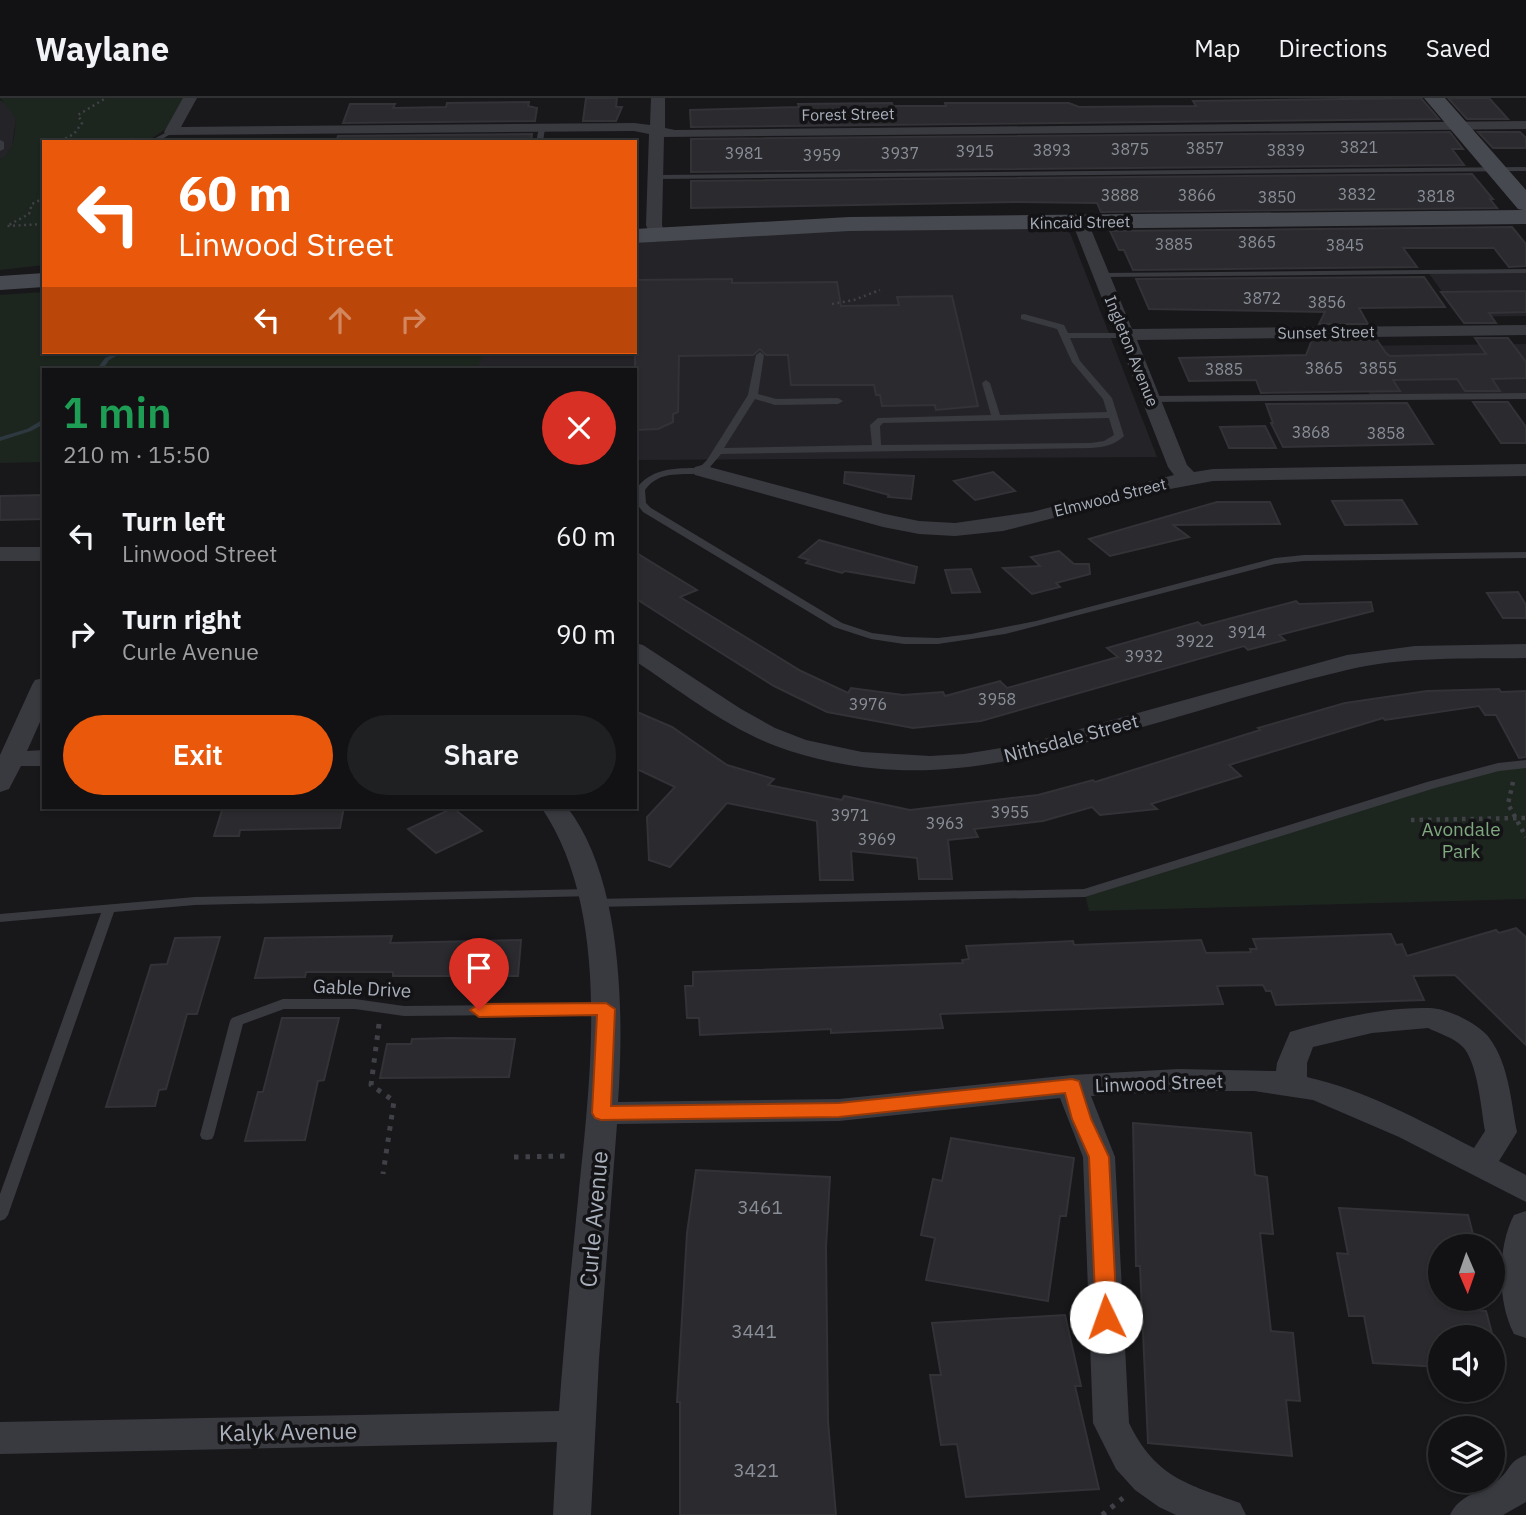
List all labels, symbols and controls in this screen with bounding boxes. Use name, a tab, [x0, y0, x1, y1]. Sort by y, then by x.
text: Waylane	[35, 27, 169, 70]
text: Map	[1194, 32, 1240, 64]
text: Directions	[1278, 32, 1388, 64]
text: Saved	[1426, 32, 1491, 64]
street label: Forest Street	[801, 103, 895, 125]
house number: 3821	[1340, 137, 1378, 157]
house number: 3857	[1186, 138, 1224, 158]
house number: 3875	[1111, 139, 1149, 159]
house number: 3893	[1033, 140, 1071, 160]
house number: 3839	[1267, 140, 1305, 160]
house number: 3915	[956, 141, 994, 161]
house number: 3981	[725, 143, 763, 163]
house number: 3937	[881, 143, 919, 163]
house number: 3959	[803, 145, 841, 165]
text: 60 m	[178, 161, 292, 224]
icon: left	[63, 168, 154, 259]
house number: 3832	[1338, 184, 1376, 204]
house number: 3888	[1101, 185, 1139, 205]
house number: 3866	[1178, 185, 1216, 205]
house number: 3818	[1417, 186, 1455, 206]
house number: 3850	[1258, 187, 1296, 207]
street label: Kincaid Street	[1029, 211, 1131, 233]
text: Linwood Street	[178, 223, 394, 265]
house number: 3865	[1238, 232, 1276, 252]
house number: 3885	[1155, 234, 1193, 254]
house number: 3845	[1326, 235, 1364, 255]
house number: 3872	[1243, 288, 1281, 308]
house number: 3856	[1308, 292, 1346, 312]
street label: Ingleton Avenue	[1101, 293, 1163, 410]
icon: left	[248, 301, 286, 339]
icon: ahead	[321, 301, 359, 339]
icon: right	[394, 301, 432, 339]
street label: Sunset Street	[1277, 321, 1375, 343]
house number: 3865	[1305, 358, 1343, 378]
house number: 3855	[1359, 358, 1397, 378]
house number: 3885	[1205, 359, 1243, 379]
text: 1 min	[63, 385, 172, 440]
button: close	[542, 391, 616, 465]
house number: 3868	[1292, 422, 1330, 442]
house number: 3858	[1367, 423, 1405, 443]
text: 210 m · 15:50	[63, 439, 210, 469]
street label: Elmwood Street	[1052, 473, 1168, 521]
text: Turn left	[122, 504, 225, 538]
icon: left	[63, 517, 101, 555]
text: 60 m	[556, 519, 616, 553]
text: Linwood Street	[122, 538, 277, 568]
text: Turn right	[122, 602, 241, 636]
icon: right	[63, 615, 101, 653]
text: 90 m	[556, 617, 616, 651]
house number: 3914	[1228, 622, 1266, 642]
house number: 3922	[1176, 631, 1214, 651]
text: Curle Avenue	[122, 636, 259, 666]
house number: 3932	[1125, 646, 1163, 666]
house number: 3958	[978, 689, 1016, 709]
house number: 3976	[849, 694, 887, 714]
street label: Nithsdale Street	[1001, 709, 1141, 767]
button: Exit	[63, 715, 333, 795]
button: Share	[347, 715, 616, 795]
house number: 3955	[991, 802, 1029, 822]
house number: 3971	[831, 805, 869, 825]
house number: 3963	[926, 813, 964, 833]
park label: Avondale Park	[1421, 817, 1501, 863]
house number: 3969	[858, 829, 896, 849]
pin	[449, 938, 509, 1010]
icon: arrive	[460, 949, 498, 987]
street label: Gable Drive	[312, 973, 412, 1003]
street label: Linwood Street	[1094, 1069, 1224, 1097]
street label: Curle Avenue	[572, 1150, 614, 1288]
house number: 3461	[737, 1195, 783, 1219]
north arrow	[1428, 1234, 1505, 1311]
map controls	[1428, 1234, 1505, 1493]
position arrow	[1069, 1280, 1143, 1354]
house number: 3441	[731, 1319, 777, 1343]
button: sound	[1428, 1325, 1505, 1402]
street label: Kalyk Avenue	[219, 1415, 357, 1447]
button: layers	[1428, 1416, 1505, 1493]
house number: 3421	[733, 1458, 779, 1482]

